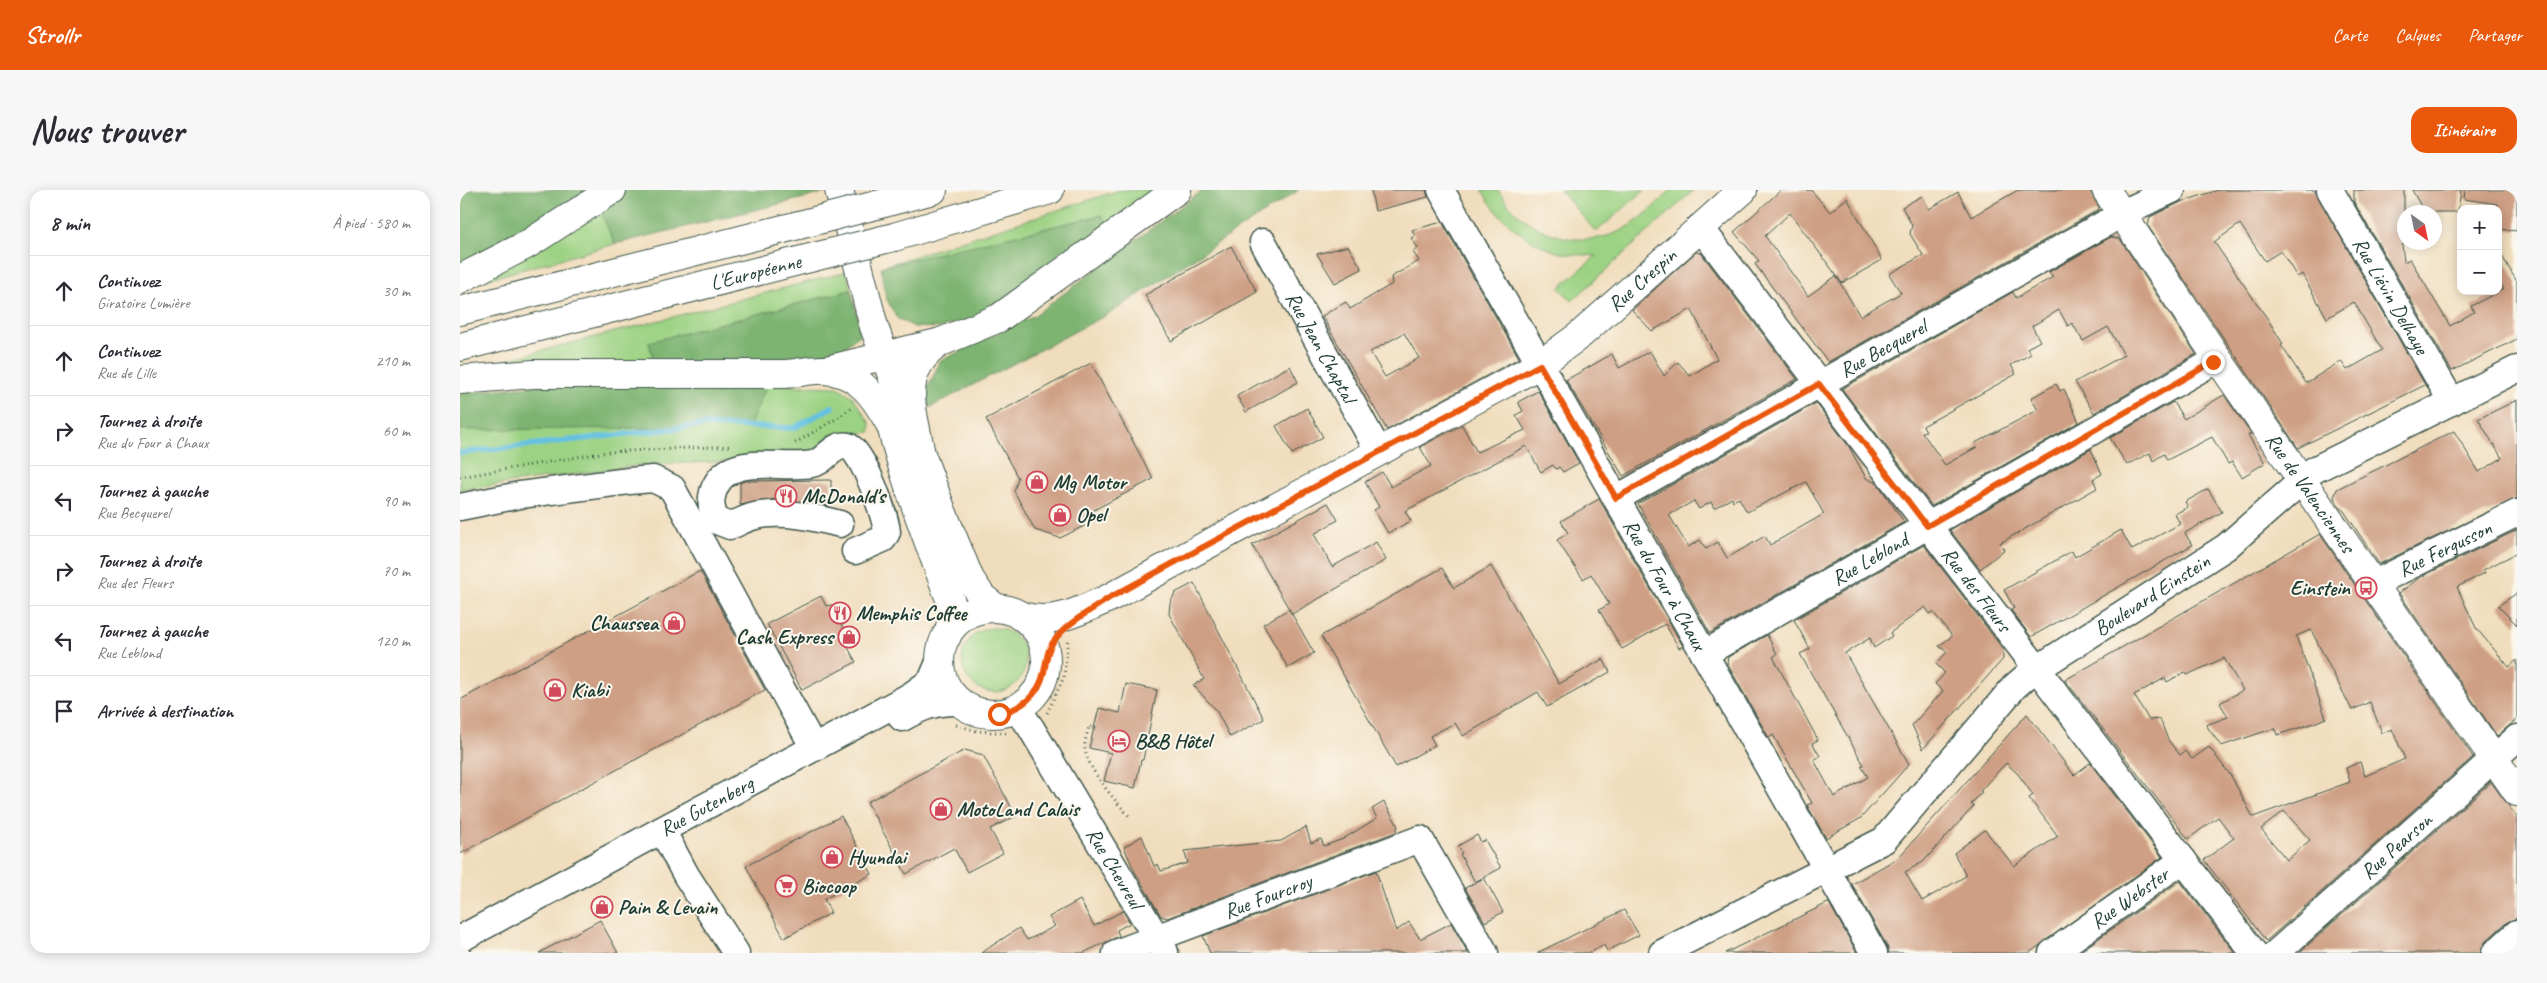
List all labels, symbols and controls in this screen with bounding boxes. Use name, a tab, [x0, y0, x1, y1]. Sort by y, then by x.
text: Strollr	[25, 20, 80, 50]
text: Carte	[2333, 24, 2367, 46]
text: Calques	[2395, 24, 2440, 46]
text: Partager	[2468, 24, 2522, 46]
button: Itinéraire	[2411, 107, 2517, 153]
text: Nous trouver	[30, 108, 184, 153]
north arrow	[2397, 205, 2442, 250]
map controls	[2457, 205, 2502, 295]
button: +	[2457, 205, 2502, 250]
text: 8 min	[50, 210, 90, 236]
text: À pied · 580 m	[332, 213, 410, 233]
street label: Rue Liévin Delhaye	[2347, 233, 2436, 361]
street label: Rue Crespin	[1602, 242, 1682, 317]
street label: L'Européenne	[707, 248, 805, 296]
button: −	[2457, 250, 2502, 295]
text: Continuez	[97, 269, 160, 293]
icon: ahead	[50, 277, 78, 305]
text: 30 m	[383, 281, 410, 301]
street label: Rue Jean Chaptal	[1280, 287, 1364, 410]
text: Giratoire Lumière	[97, 293, 190, 313]
street label: Rue Becquerel	[1835, 312, 1934, 383]
text: Continuez	[97, 339, 160, 363]
icon: ahead	[50, 347, 78, 375]
text: 210 m	[376, 351, 410, 371]
route end	[2202, 351, 2225, 374]
text: Rue de Lille	[97, 363, 156, 383]
text: Tournez à droite	[97, 409, 201, 433]
icon: right	[50, 417, 78, 445]
text: 60 m	[383, 421, 410, 441]
street label: Rue de Valenciennes	[2260, 428, 2362, 559]
text: Rue du Four à Chaux	[97, 433, 209, 453]
place label: Mg Motor	[1053, 469, 1128, 495]
shop icon: Mg Motor	[1025, 470, 1049, 494]
text: Tournez à gauche	[97, 479, 208, 503]
place label: McDonald's	[802, 483, 888, 509]
restaurant icon: McDonald's	[774, 484, 798, 508]
icon: left	[50, 487, 78, 515]
text: 90 m	[383, 491, 410, 511]
place label: Opel	[1076, 502, 1110, 528]
text: Rue Becquerel	[97, 503, 170, 523]
shop icon: Opel	[1048, 503, 1072, 527]
street label: Rue Fergusson	[2394, 514, 2496, 583]
street label: Rue du Four à Chaux	[1618, 515, 1713, 657]
street label: Rue Leblond	[1827, 525, 1916, 591]
street label: Rue des Fleurs	[1936, 542, 2018, 639]
street label: Boulevard Einstein	[2089, 548, 2215, 642]
text: Tournez à droite	[97, 549, 201, 573]
icon: right	[50, 557, 78, 585]
text: 70 m	[383, 561, 410, 581]
text: Rue des Fleurs	[97, 573, 173, 593]
place label: Einstein	[2290, 575, 2351, 601]
bus stop icon: Einstein	[2354, 576, 2378, 600]
place label: Memphis Coffee	[856, 600, 969, 626]
restaurant icon: Memphis Coffee	[828, 601, 852, 625]
place label: Chaussea	[590, 610, 660, 636]
shop icon: Chaussea	[662, 611, 686, 635]
text: Tournez à gauche	[97, 619, 208, 643]
place label: Cash Express	[736, 624, 836, 650]
shop icon: Cash Express	[837, 625, 861, 649]
icon: left	[50, 627, 78, 655]
text: 120 m	[376, 631, 410, 651]
text: Rue Leblond	[97, 643, 161, 663]
place label: Kiabi	[571, 677, 611, 703]
shop icon: Kiabi	[543, 678, 567, 702]
icon: arrive	[50, 697, 78, 725]
text: Arrivée à destination	[97, 699, 233, 723]
route start	[988, 703, 1011, 726]
place label: B&B Hôtel	[1135, 728, 1215, 754]
hotel icon: B&B Hôtel	[1107, 729, 1131, 753]
street label: Rue Gutenberg	[655, 769, 759, 842]
place label: MotoLand Calais	[957, 796, 1082, 822]
shop icon: MotoLand Calais	[929, 797, 953, 821]
street label: Rue Pearson	[2355, 806, 2439, 885]
street label: Rue Chevreul	[1081, 823, 1151, 916]
place label: Hyundai	[848, 844, 909, 870]
shop icon: Hyundai	[820, 845, 844, 869]
street label: Rue Webster	[2085, 860, 2176, 935]
street label: Rue Fourcroy	[1220, 867, 1317, 924]
place label: Biocoop	[802, 873, 858, 899]
supermarket icon: Biocoop	[774, 874, 798, 898]
place label: Pain & Levain	[618, 894, 718, 920]
shop icon: Pain & Levain	[590, 895, 614, 919]

